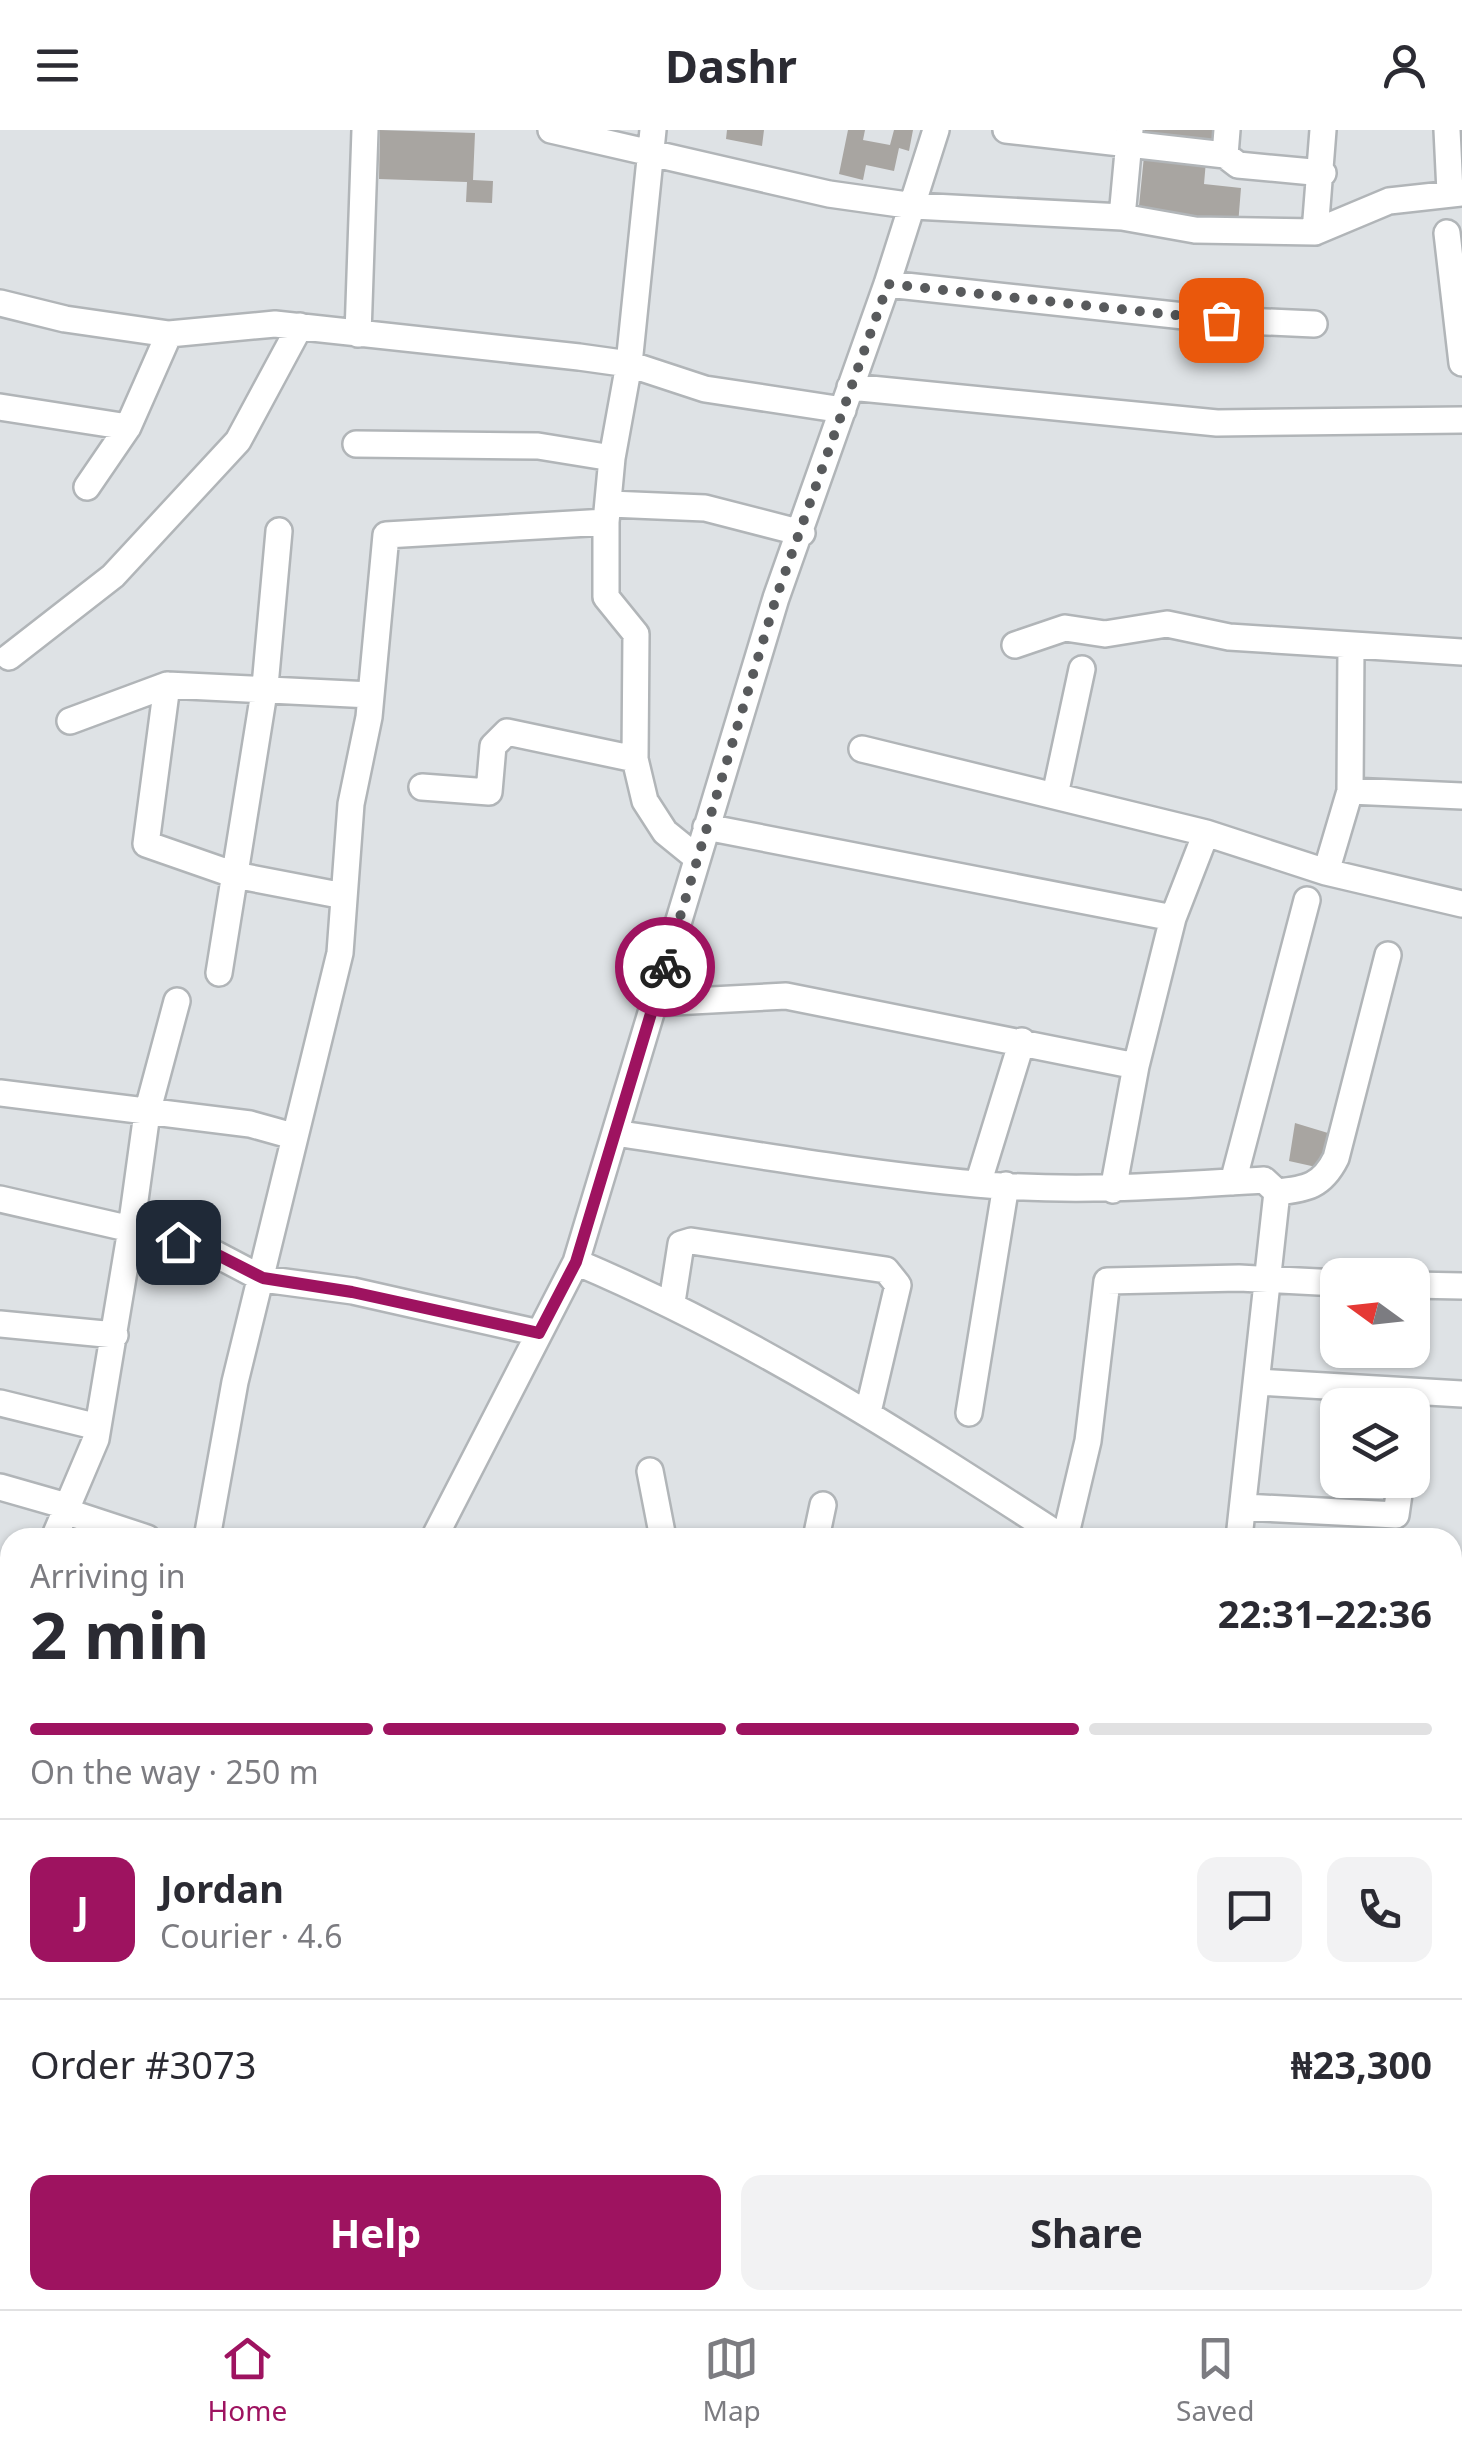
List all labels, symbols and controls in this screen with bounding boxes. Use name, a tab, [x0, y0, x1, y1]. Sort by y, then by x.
text: Dashr	[665, 35, 797, 96]
icon: menu	[30, 38, 85, 93]
icon: person	[1377, 38, 1432, 93]
pin	[1179, 278, 1264, 363]
icon: bag	[1194, 293, 1249, 348]
courier	[615, 917, 715, 1017]
icon: bike	[638, 940, 693, 995]
pin	[136, 1200, 221, 1285]
icon: home	[151, 1215, 206, 1270]
north arrow	[1320, 1258, 1430, 1368]
map controls	[1320, 1258, 1430, 1498]
button: layers	[1320, 1388, 1430, 1498]
text: Arriving in	[30, 1554, 185, 1597]
text: 22:31–22:36	[1218, 1587, 1432, 1639]
text: 2 min	[30, 1590, 209, 1678]
text: On the way · 250 m	[30, 1750, 319, 1793]
button: chat	[1197, 1857, 1302, 1962]
button: phone	[1327, 1857, 1432, 1962]
text: Jordan	[160, 1862, 284, 1914]
text: J	[76, 1883, 89, 1935]
text: Courier · 4.6	[160, 1914, 343, 1957]
text: Order #3073	[30, 2038, 256, 2090]
text: ₦23,300	[1291, 2038, 1432, 2090]
button: Help	[30, 2175, 721, 2290]
button: Share	[741, 2175, 1432, 2290]
tab: Home	[208, 2331, 287, 2429]
tab: Map	[703, 2331, 761, 2429]
tab: Saved	[1176, 2331, 1254, 2429]

